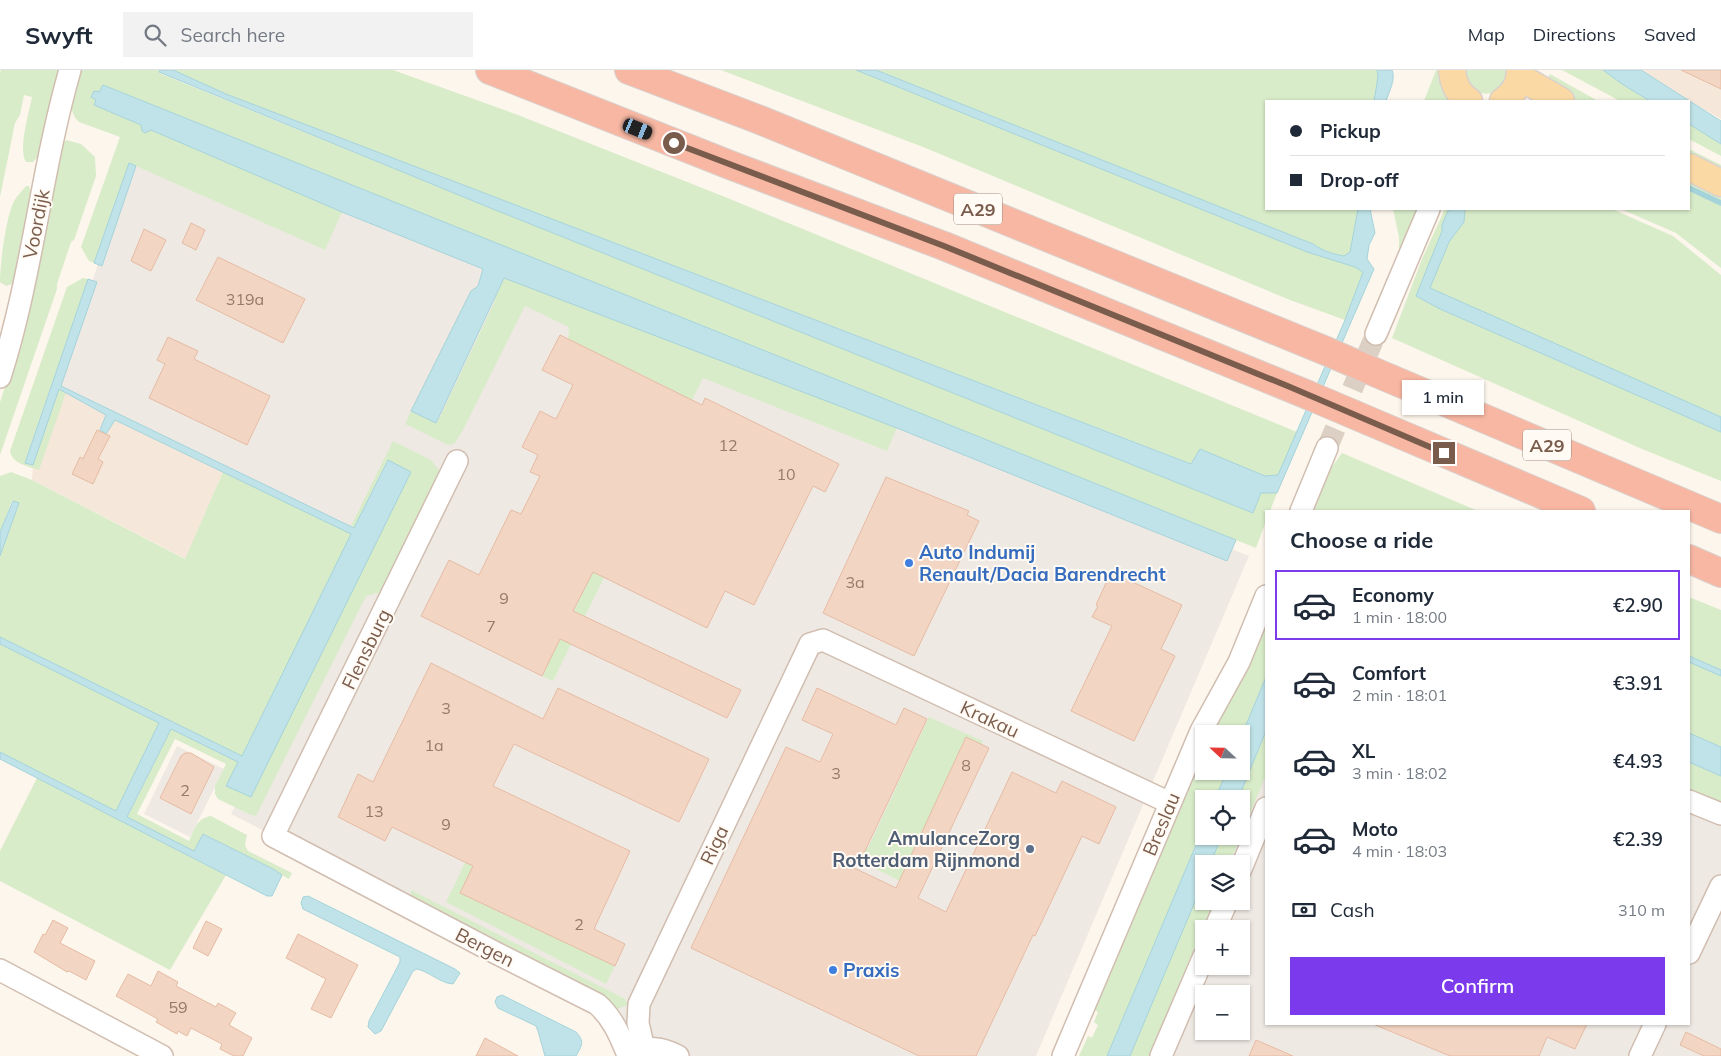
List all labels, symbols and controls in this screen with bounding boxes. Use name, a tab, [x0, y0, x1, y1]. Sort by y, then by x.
search box	[123, 12, 473, 57]
text: Swyft	[25, 20, 93, 50]
icon: search	[141, 21, 169, 49]
text: Search here	[181, 23, 285, 47]
text: Map	[1468, 23, 1505, 46]
text: Directions	[1533, 23, 1616, 46]
text: Saved	[1644, 23, 1696, 46]
car	[621, 116, 654, 142]
text: Pickup	[1320, 119, 1381, 143]
route start	[663, 132, 685, 154]
text: Drop-off	[1320, 168, 1398, 192]
street label: Voordijk	[17, 187, 55, 261]
road number: A29	[954, 194, 1002, 224]
house number: 319a	[226, 289, 264, 309]
callout: 1 min	[1403, 380, 1485, 416]
text: 1 min	[1422, 387, 1464, 407]
road number: A29	[1523, 430, 1571, 460]
house number: 12	[718, 435, 738, 455]
route end	[1433, 442, 1455, 464]
house number: 10	[776, 464, 796, 484]
text: Choose a ride	[1290, 526, 1433, 554]
place label: Auto Indumij Renault/Dacia Barendrecht	[919, 540, 1166, 586]
marker: Auto Indumij Renault/Dacia Barendrecht	[903, 557, 915, 569]
house number: 3a	[845, 572, 865, 592]
icon: car	[1292, 583, 1337, 628]
text: Economy	[1352, 583, 1434, 607]
house number: 9	[499, 588, 509, 608]
text: €2.90	[1613, 593, 1663, 617]
street label: Flensburg	[336, 605, 396, 693]
text: 1 min · 18:00	[1352, 607, 1447, 627]
house number: 7	[486, 616, 496, 636]
icon: car	[1292, 661, 1337, 706]
text: Comfort	[1352, 661, 1426, 685]
text: €3.91	[1613, 671, 1663, 695]
text: 2 min · 18:01	[1352, 685, 1447, 705]
street label: Krakau	[957, 695, 1023, 743]
house number: 3	[441, 698, 451, 718]
north arrow	[1195, 725, 1250, 780]
map controls	[1195, 725, 1250, 1040]
house number: 1a	[424, 735, 444, 755]
icon: car	[1292, 739, 1337, 784]
text: XL	[1352, 739, 1375, 763]
text: €4.93	[1613, 749, 1663, 773]
house number: 8	[961, 755, 971, 775]
house number: 3	[831, 763, 841, 783]
text: 3 min · 18:02	[1352, 763, 1447, 783]
house number: 2	[180, 780, 190, 800]
street label: Breslau	[1137, 789, 1185, 859]
button: locate	[1195, 790, 1250, 845]
house number: 13	[364, 801, 384, 821]
house number: 9	[441, 814, 451, 834]
icon: car	[1292, 817, 1337, 862]
text: Moto	[1352, 817, 1398, 841]
street label: Riga	[695, 822, 733, 868]
place label: AmulanceZorg Rotterdam Rijnmond	[832, 826, 1020, 872]
text: €2.39	[1613, 827, 1663, 851]
text: 4 min · 18:03	[1352, 841, 1447, 861]
marker: AmulanceZorg Rotterdam Rijnmond	[1024, 843, 1036, 855]
button: layers	[1195, 855, 1250, 910]
icon: cash	[1290, 896, 1318, 924]
text: Cash	[1330, 898, 1375, 922]
text: 310 m	[1618, 900, 1665, 920]
house number: 2	[574, 914, 584, 934]
button: +	[1195, 920, 1250, 975]
street label: Bergen	[451, 922, 519, 972]
button: Confirm	[1290, 957, 1665, 1015]
place label: Praxis	[843, 958, 900, 982]
marker: Praxis	[827, 964, 839, 976]
button: −	[1195, 985, 1250, 1040]
house number: 59	[168, 997, 188, 1017]

